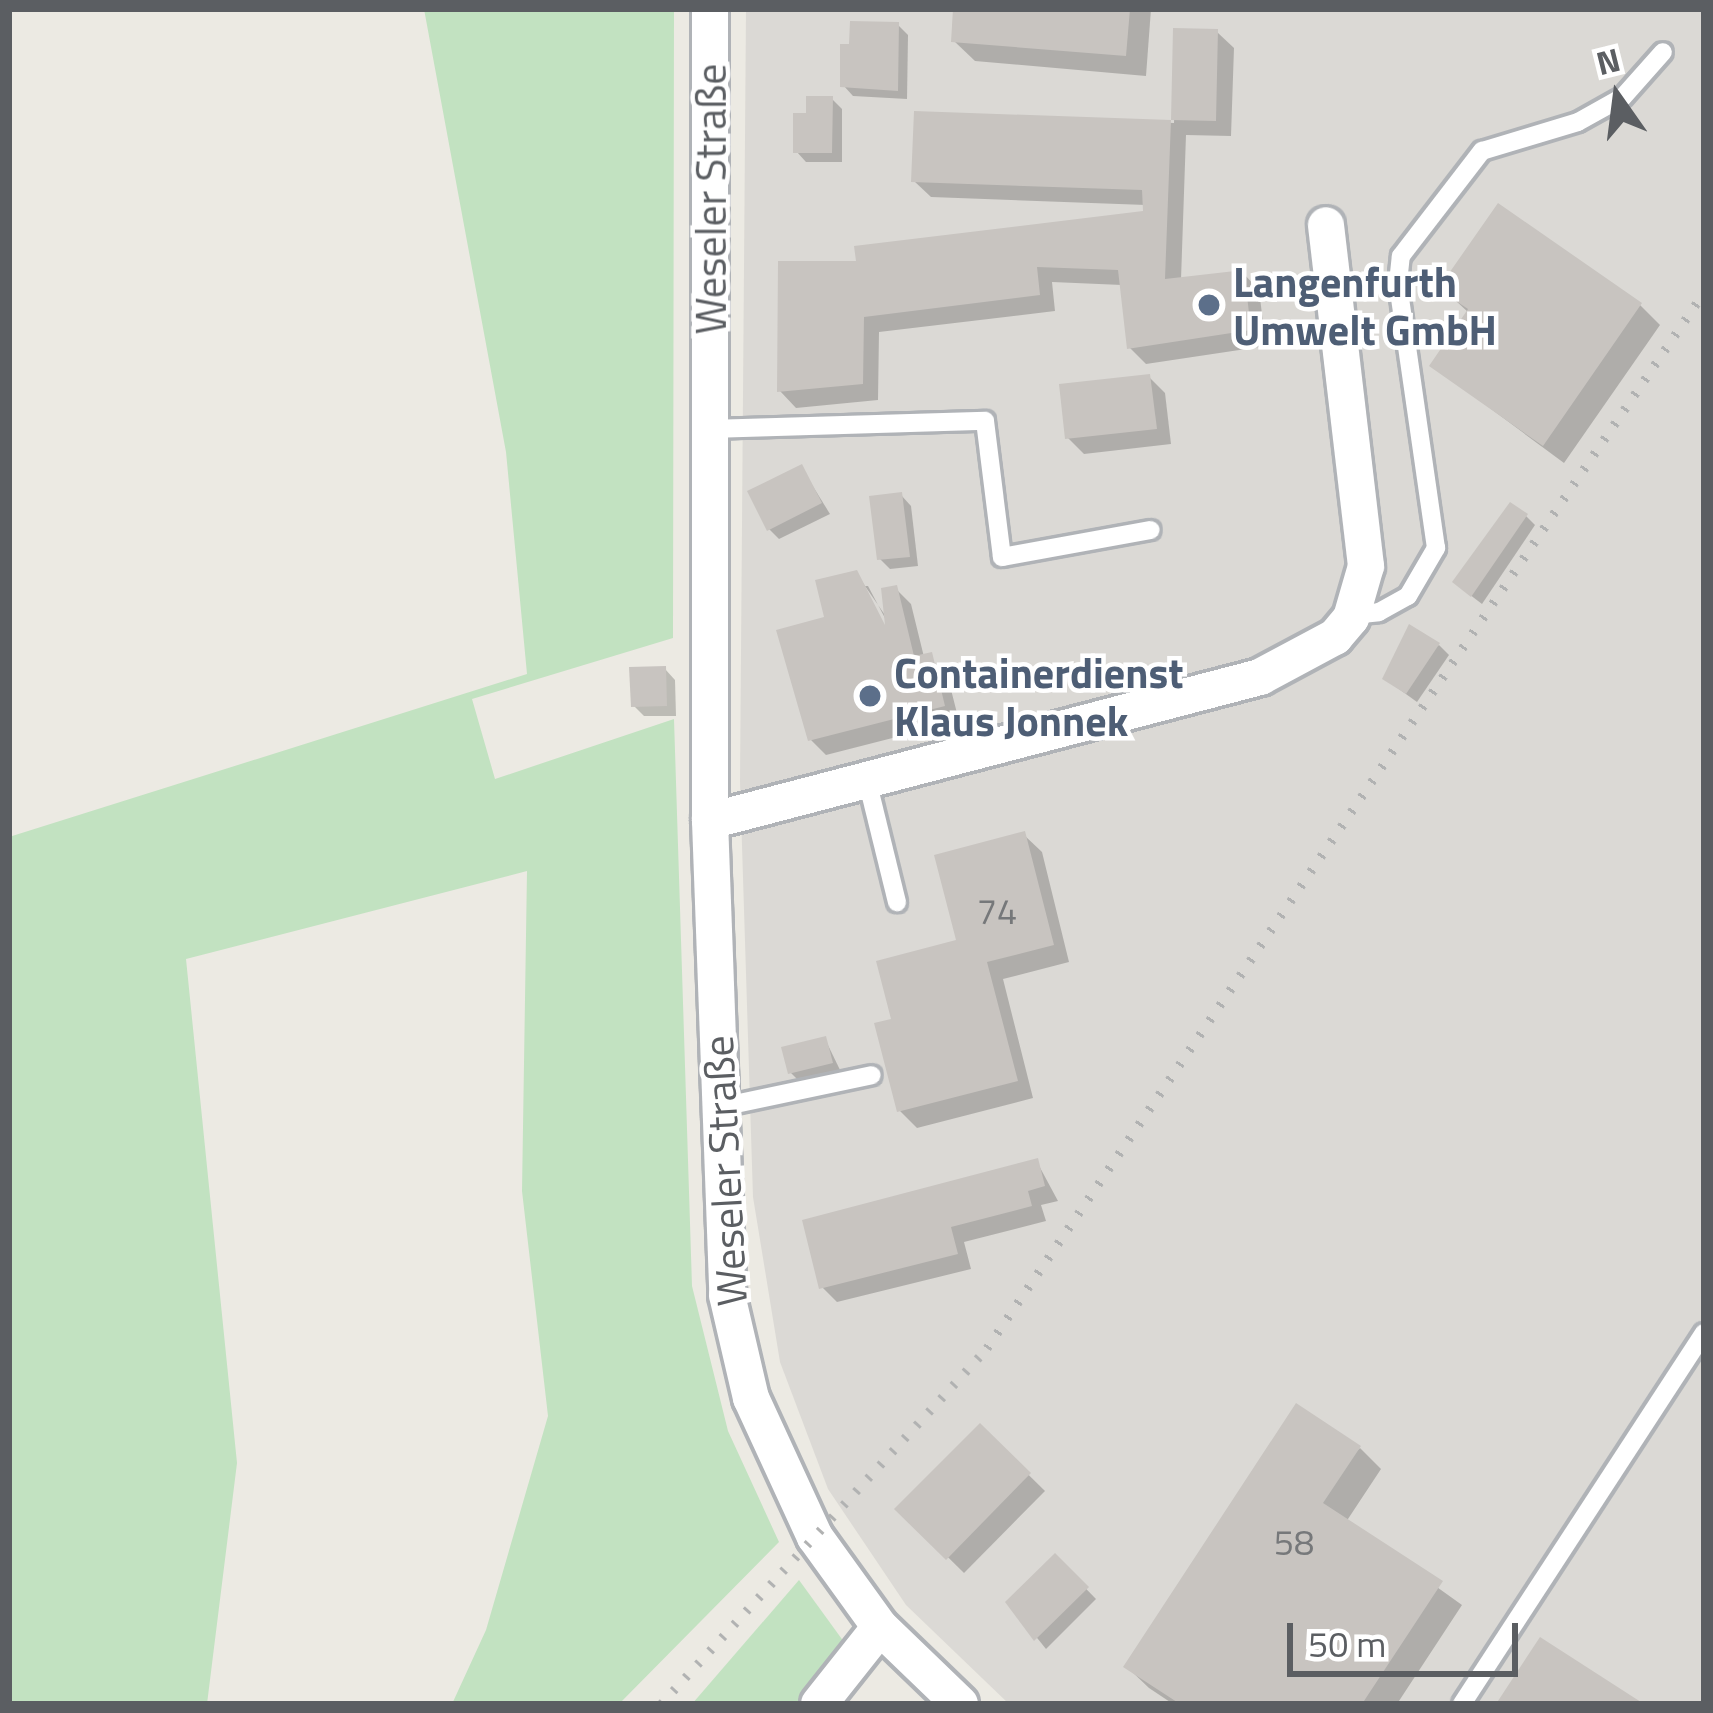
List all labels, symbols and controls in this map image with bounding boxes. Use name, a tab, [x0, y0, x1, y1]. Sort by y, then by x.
text: N	[1591, 34, 1625, 88]
north arrow	[1557, 36, 1677, 156]
street label: Weseler Straße	[685, 63, 735, 335]
place label: Langenfurth Umwelt GmbH	[1233, 256, 1497, 354]
marker: Langenfurth Umwelt GmbH	[1196, 292, 1222, 318]
place label: Containerdienst Klaus Jonnek	[894, 647, 1184, 746]
marker: Containerdienst Klaus Jonnek	[857, 683, 883, 709]
house number: 74	[977, 889, 1017, 933]
street label: Weseler Straße	[692, 1034, 756, 1308]
house number: 58	[1274, 1520, 1314, 1564]
scale bar	[1293, 1599, 1524, 1673]
text: 50 m	[1308, 1616, 1386, 1671]

